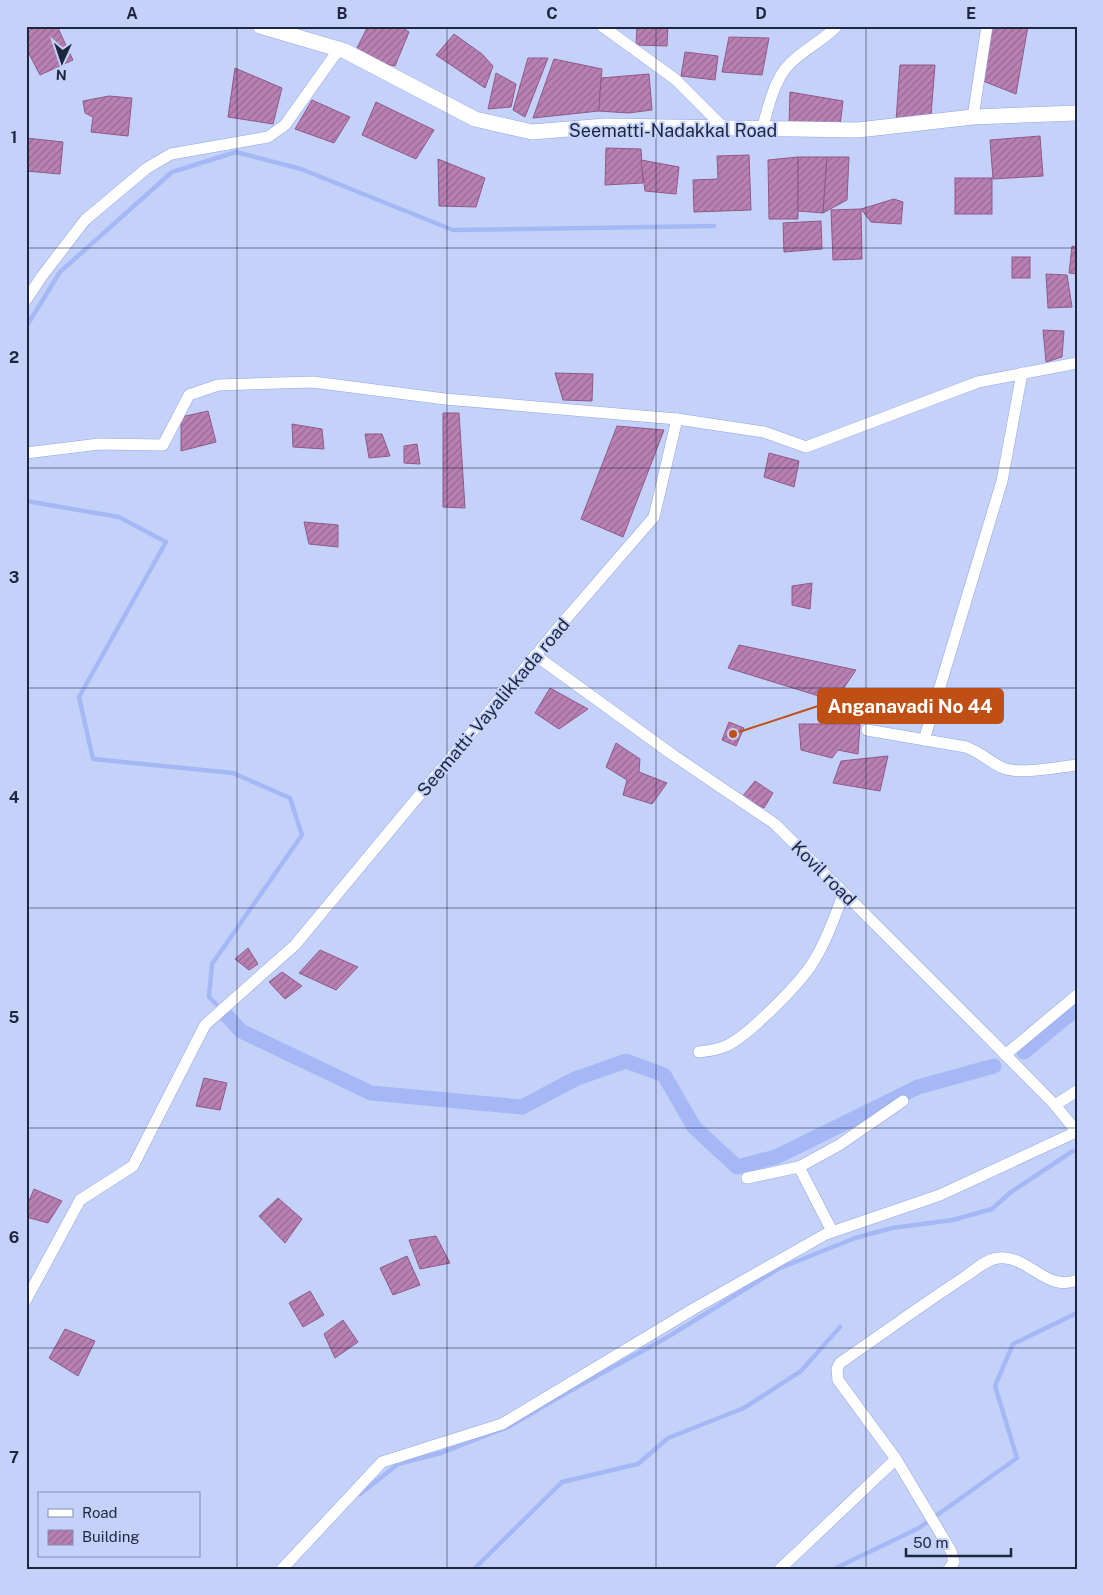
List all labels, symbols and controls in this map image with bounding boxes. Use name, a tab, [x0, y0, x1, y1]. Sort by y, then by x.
text: A	[126, 4, 138, 23]
text: B	[337, 4, 348, 23]
text: C	[546, 4, 558, 23]
text: D	[755, 4, 767, 23]
text: E	[966, 4, 976, 23]
north arrow	[38, 38, 88, 88]
text: N	[55, 67, 67, 83]
street label: Seematti-Nadakkal Road	[569, 120, 777, 141]
text: 1	[11, 128, 17, 147]
text: 2	[9, 348, 19, 367]
text: 3	[9, 568, 19, 587]
street label: Seematti- Vayalikkada road	[412, 614, 574, 800]
callout: Anganavadi No 44	[818, 689, 1003, 723]
text: Anganavadi No 44	[827, 695, 993, 717]
text: 4	[9, 788, 20, 807]
street label: Kovil road	[787, 836, 861, 910]
text: 5	[9, 1008, 20, 1027]
text: 6	[9, 1228, 19, 1247]
text: 7	[9, 1448, 19, 1467]
legend	[38, 1492, 200, 1558]
text: Road	[82, 1504, 118, 1521]
scale bar	[906, 1525, 1010, 1557]
text: Building	[82, 1528, 140, 1545]
text: 50 m	[913, 1534, 948, 1551]

